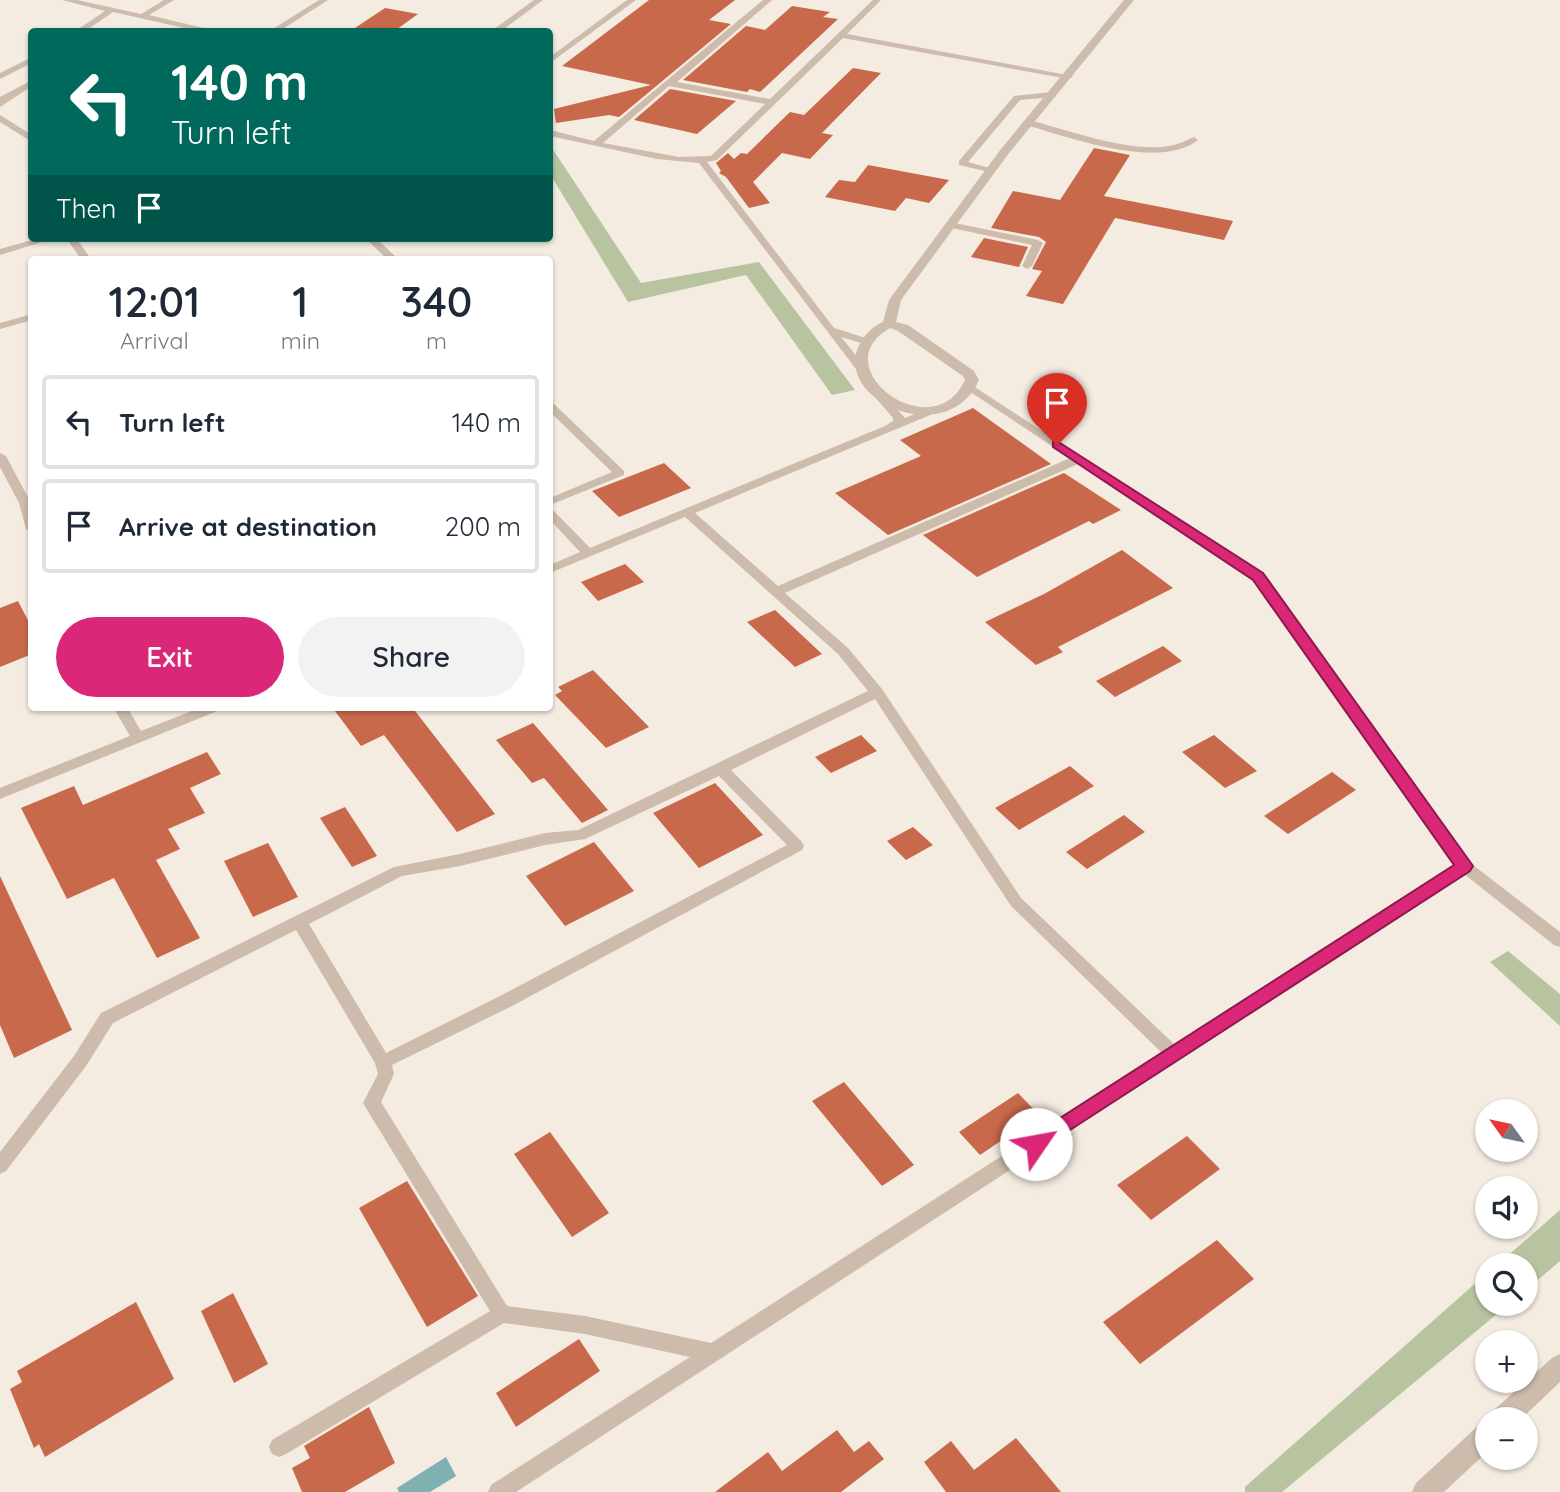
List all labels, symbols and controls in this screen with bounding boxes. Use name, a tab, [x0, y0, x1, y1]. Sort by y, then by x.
text: 140 m	[171, 51, 308, 112]
icon: left	[56, 56, 147, 147]
text: Turn left	[171, 112, 292, 152]
icon: arrive	[130, 189, 168, 227]
text: Then	[56, 192, 116, 225]
text: 12:01	[109, 275, 200, 328]
text: 1	[292, 275, 308, 328]
text: 340	[401, 275, 472, 328]
text: Arrival	[120, 326, 189, 355]
text: min	[281, 326, 320, 355]
text: m	[426, 326, 447, 355]
pin	[1027, 373, 1087, 445]
icon: arrive	[1038, 384, 1076, 422]
icon: left	[60, 403, 98, 441]
text: Turn left	[119, 406, 226, 439]
text: 140 m	[452, 406, 521, 439]
icon: arrive	[60, 507, 98, 545]
text: Arrive at destination	[119, 510, 377, 543]
text: 200 m	[445, 510, 521, 543]
button: Exit	[56, 617, 284, 697]
button: Share	[298, 617, 525, 697]
north arrow	[1475, 1099, 1538, 1162]
map controls	[1475, 1099, 1538, 1470]
position arrow	[999, 1107, 1073, 1181]
button: sound	[1475, 1176, 1538, 1239]
button: search	[1475, 1253, 1538, 1316]
button: +	[1475, 1330, 1538, 1393]
button: −	[1475, 1407, 1538, 1470]

